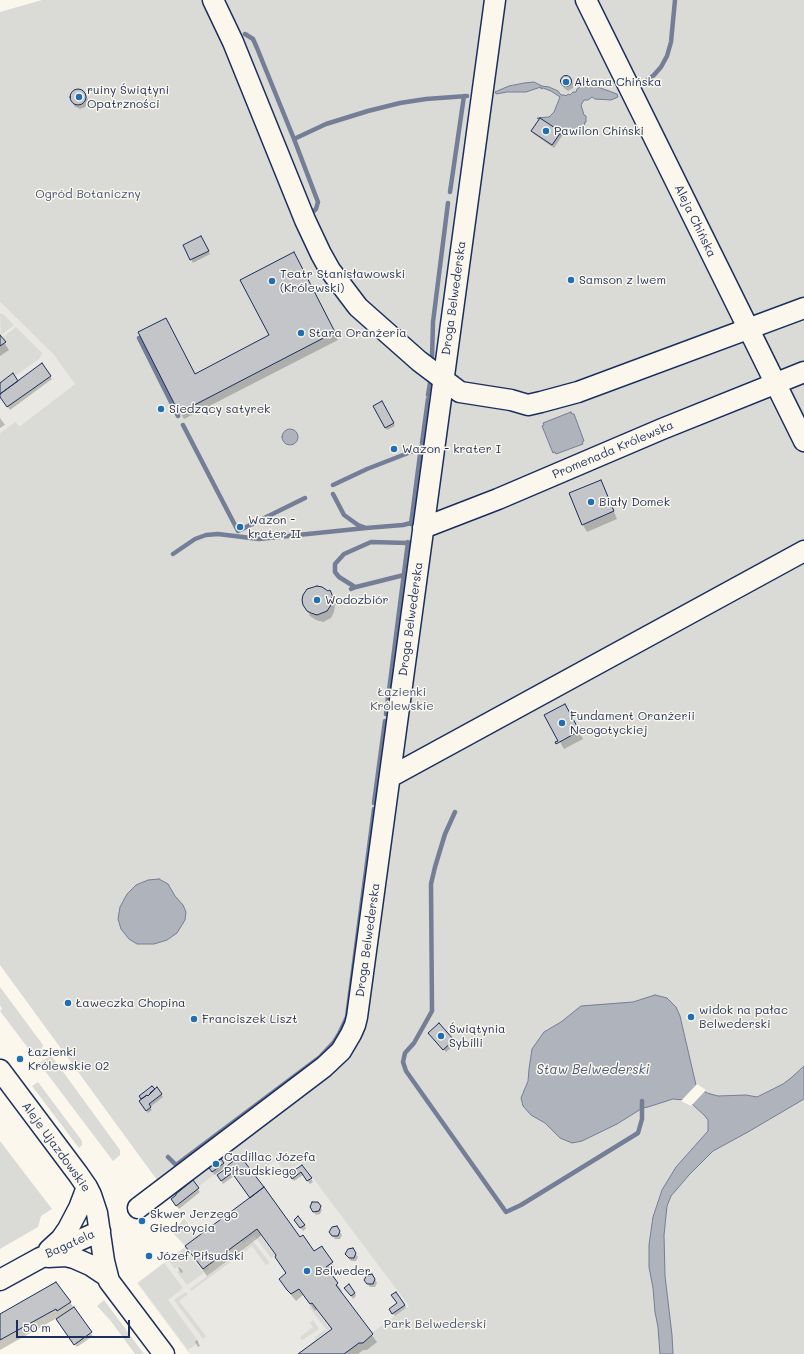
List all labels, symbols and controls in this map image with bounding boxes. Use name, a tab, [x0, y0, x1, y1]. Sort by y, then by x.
place label: Altana Chińska	[574, 75, 661, 89]
marker: Altana Chińska	[561, 77, 571, 87]
place label: ruiny Świątyni Opatrzności	[87, 83, 169, 111]
marker: ruiny Świątyni Opatrzności	[74, 92, 84, 102]
place label: Pawilon Chiński	[554, 124, 644, 138]
marker: Pawilon Chiński	[541, 126, 551, 136]
street label: Aleja Chińska	[671, 182, 719, 260]
park label: Ogród Botaniczny	[35, 187, 141, 201]
street label: Droga Belwederska	[439, 240, 469, 356]
place label: Teatr Stanisławowski (Królewski)	[280, 267, 405, 295]
place label: Samson z lwem	[579, 273, 666, 287]
marker: Samson z lwem	[566, 275, 576, 285]
marker: Teatr Stanisławowski (Królewski)	[267, 276, 277, 286]
place label: Stara Oranżeria	[309, 326, 407, 340]
marker: Stara Oranżeria	[296, 328, 306, 338]
place label: Siedzący satyrek	[169, 402, 270, 416]
marker: Siedzący satyrek	[156, 404, 166, 414]
street label: Promenada Królewska	[550, 418, 676, 482]
place label: Wazon - krater I	[402, 442, 501, 456]
marker: Wazon - krater I	[389, 444, 399, 454]
place label: Biały Domek	[599, 495, 670, 509]
marker: Biały Domek	[586, 497, 596, 507]
place label: Wazon - krater II	[248, 513, 301, 541]
marker: Wazon - krater II	[235, 522, 245, 532]
street label: Droga Belwederska	[396, 561, 426, 677]
place label: Wodozbiór	[325, 593, 389, 607]
marker: Wodozbiór	[312, 595, 322, 605]
park label: Łazienki Królewskie	[370, 685, 434, 713]
place label: Fundament Oranżerii Neogotyckiej	[570, 709, 695, 737]
marker: Fundament Oranżerii Neogotyckiej	[557, 718, 567, 728]
street label: Droga Belwederska	[353, 882, 383, 998]
place label: Ławeczka Chopina	[76, 996, 186, 1010]
marker: Ławeczka Chopina	[63, 998, 73, 1008]
place label: widok na pałac Belwederski	[699, 1003, 788, 1031]
place label: Franciszek Liszt	[202, 1012, 297, 1026]
marker: widok na pałac Belwederski	[686, 1012, 696, 1022]
marker: Franciszek Liszt	[189, 1014, 199, 1024]
place label: Świątynia Sybilli	[449, 1022, 506, 1050]
marker: Świątynia Sybilli	[436, 1031, 446, 1041]
place label: Łazienki Królewskie 02	[28, 1045, 109, 1073]
marker: Łazienki Królewskie 02	[15, 1054, 25, 1064]
water label: Staw Belwederski	[537, 1062, 649, 1078]
street label: Aleje Ujazdowskie	[19, 1099, 93, 1195]
place label: Cadillac Józefa Piłsudskiego	[224, 1150, 316, 1178]
marker: Cadillac Józefa Piłsudskiego	[211, 1159, 221, 1169]
place label: Skwer Jerzego Giedroycia	[150, 1207, 238, 1235]
marker: Skwer Jerzego Giedroycia	[137, 1216, 147, 1226]
street label: Bagatela	[43, 1227, 97, 1261]
place label: Józef Piłsudski	[157, 1249, 244, 1263]
marker: Józef Piłsudski	[144, 1251, 154, 1261]
place label: Belweder	[315, 1264, 371, 1278]
marker: Belweder	[302, 1266, 312, 1276]
scale bar	[18, 1312, 132, 1338]
park label: Park Belwederski	[384, 1317, 486, 1331]
text: 50 m	[23, 1319, 51, 1335]

